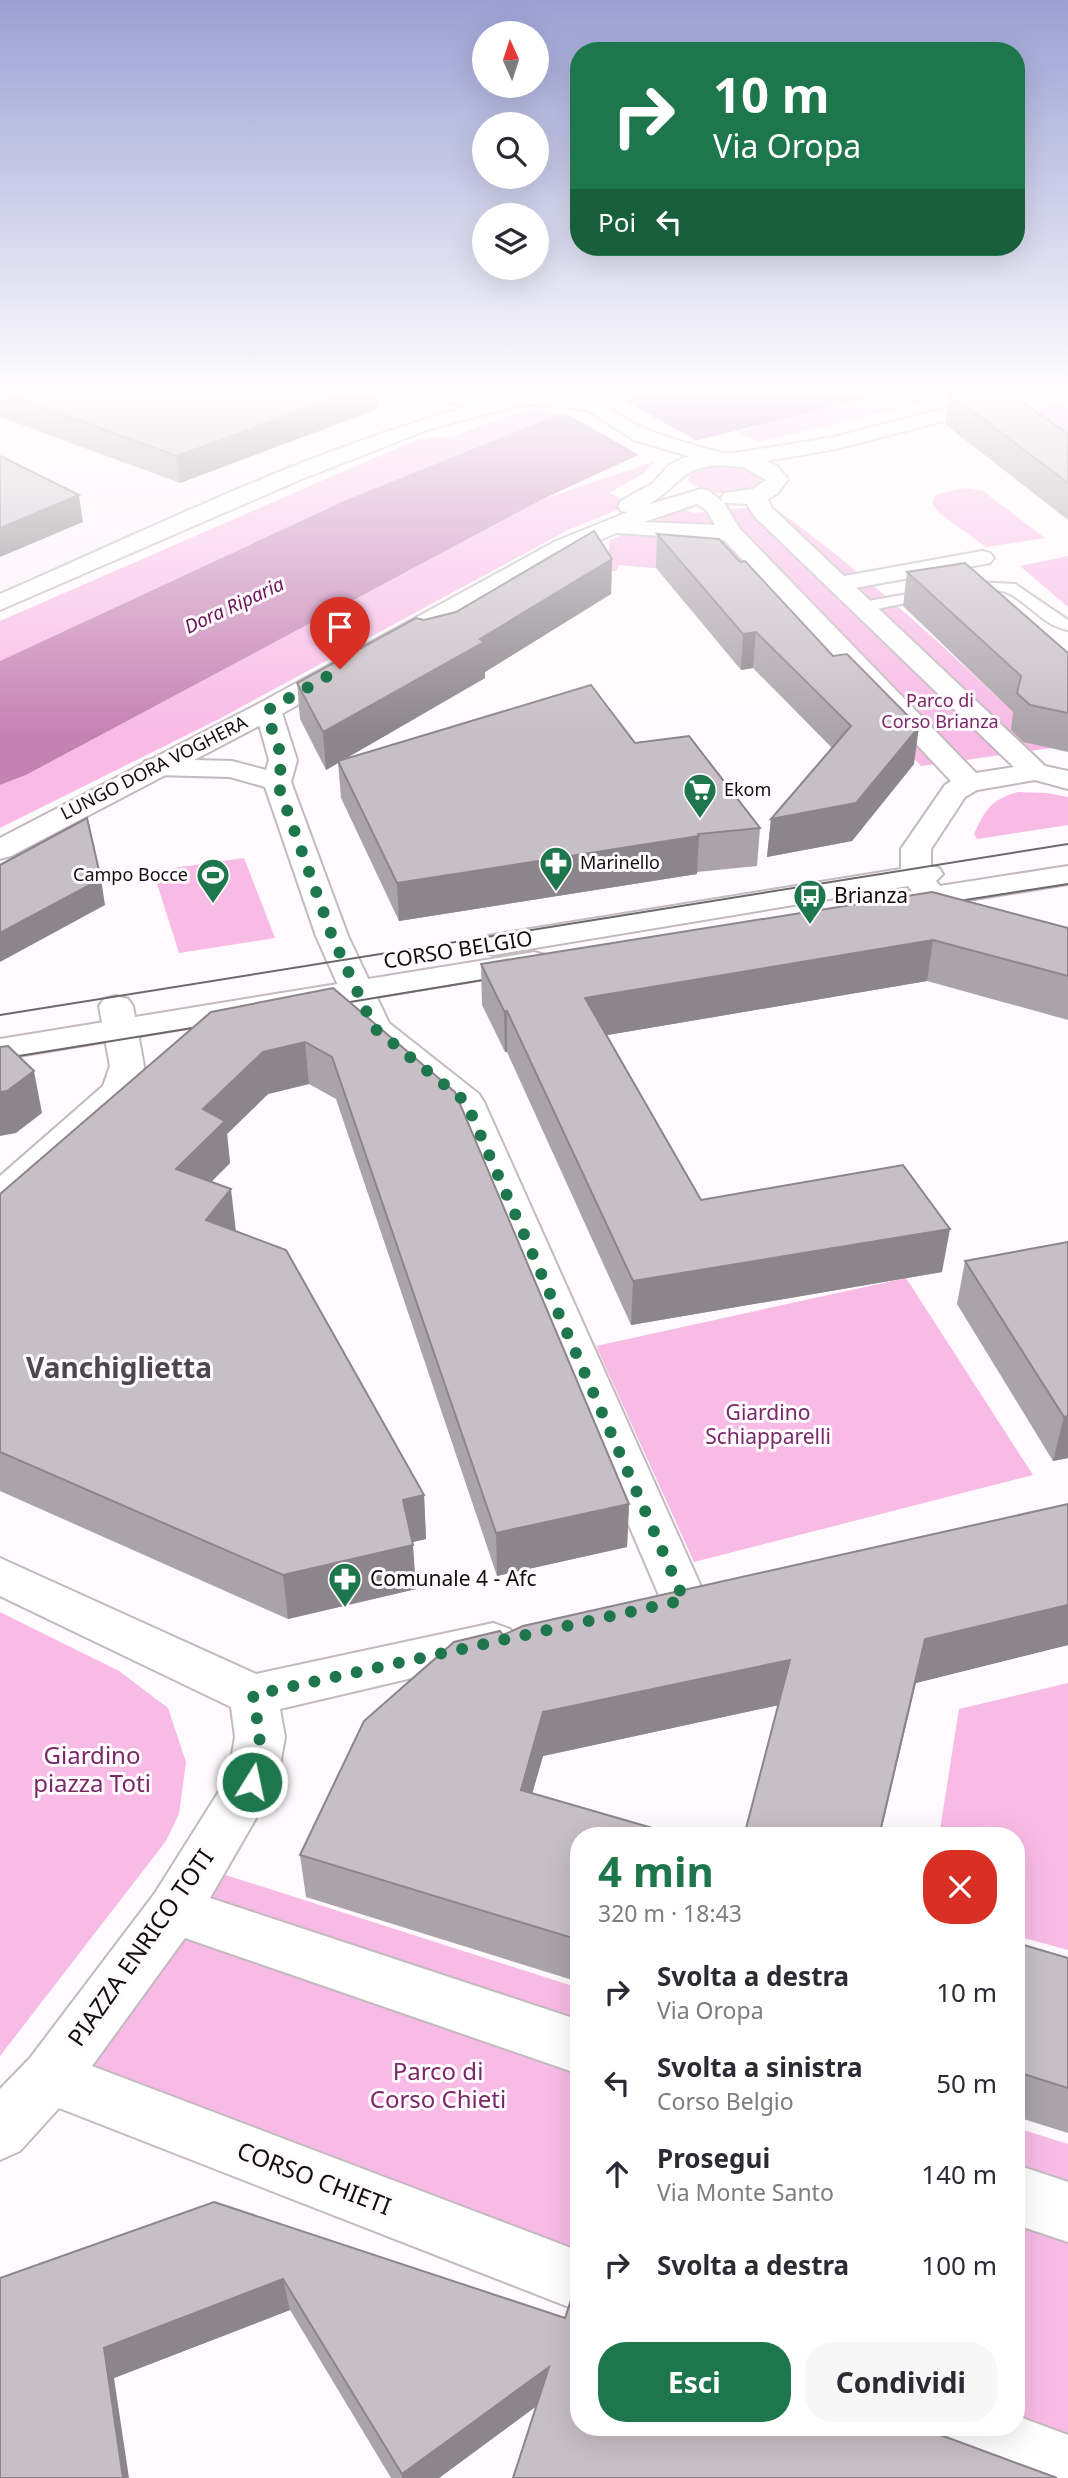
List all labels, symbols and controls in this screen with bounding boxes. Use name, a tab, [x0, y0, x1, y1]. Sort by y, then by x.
north arrow	[472, 21, 550, 98]
map controls	[472, 21, 549, 280]
text: 10 m	[713, 61, 830, 127]
icon: right	[598, 70, 689, 161]
button: search	[472, 112, 549, 189]
text: Via Oropa	[713, 124, 861, 167]
button: layers	[472, 203, 549, 280]
icon: left	[650, 203, 688, 241]
text: Poi	[598, 204, 636, 240]
water label: Dora Riparia	[180, 570, 288, 639]
pin	[310, 597, 370, 669]
icon: arrive	[321, 608, 359, 646]
park label: Parco di Corso Brianza	[881, 688, 999, 733]
street label: LUNGO DORA VOGHERA	[56, 709, 251, 825]
supermarket icon: Ekom	[681, 771, 719, 820]
place label: Ekom	[724, 777, 771, 801]
pharmacy icon: Marinello	[537, 844, 575, 893]
place label: Marinello	[580, 850, 660, 874]
sports icon: Campo Bocce	[194, 856, 232, 905]
place label: Campo Bocce	[73, 862, 188, 886]
bus stop icon: Brianza	[791, 877, 829, 926]
place label: Brianza	[834, 881, 908, 909]
street label: CORSO BELGIO	[381, 923, 534, 975]
district label: Vanchiglietta	[26, 1348, 212, 1386]
park label: Giardino Schiapparelli	[705, 1398, 831, 1450]
pharmacy icon: Comunale 4 - Afc	[326, 1560, 364, 1609]
place label: Comunale 4 - Afc	[370, 1564, 537, 1592]
park label: Giardino piazza Toti	[33, 1738, 151, 1799]
position arrow	[215, 1745, 289, 1819]
street label: PIAZZA ENRICO TOTI	[59, 1842, 220, 2052]
text: 4 min	[598, 1842, 714, 1899]
button: close	[923, 1850, 997, 1924]
text: 320 m · 18:43	[598, 1897, 742, 1929]
text: Svolta a destra	[657, 1958, 849, 1994]
icon: right	[598, 1973, 636, 2011]
text: 10 m	[936, 1974, 997, 2010]
text: Via Oropa	[657, 1994, 764, 2026]
text: Svolta a sinistra	[657, 2049, 863, 2085]
park label: Parco di Corso Chieti	[370, 2054, 506, 2115]
icon: left	[598, 2064, 636, 2102]
text: 50 m	[936, 2065, 997, 2101]
text: Corso Belgio	[657, 2085, 794, 2117]
street label: CORSO CHIETI	[233, 2133, 396, 2222]
text: Prosegui	[657, 2140, 770, 2176]
icon: ahead	[598, 2155, 636, 2193]
text: 140 m	[921, 2156, 997, 2192]
text: Via Monte Santo	[657, 2176, 834, 2208]
icon: right	[598, 2246, 636, 2284]
text: Svolta a destra	[657, 2247, 849, 2283]
text: 100 m	[921, 2247, 997, 2283]
button: Esci	[598, 2342, 791, 2422]
button: Condividi	[805, 2342, 997, 2422]

